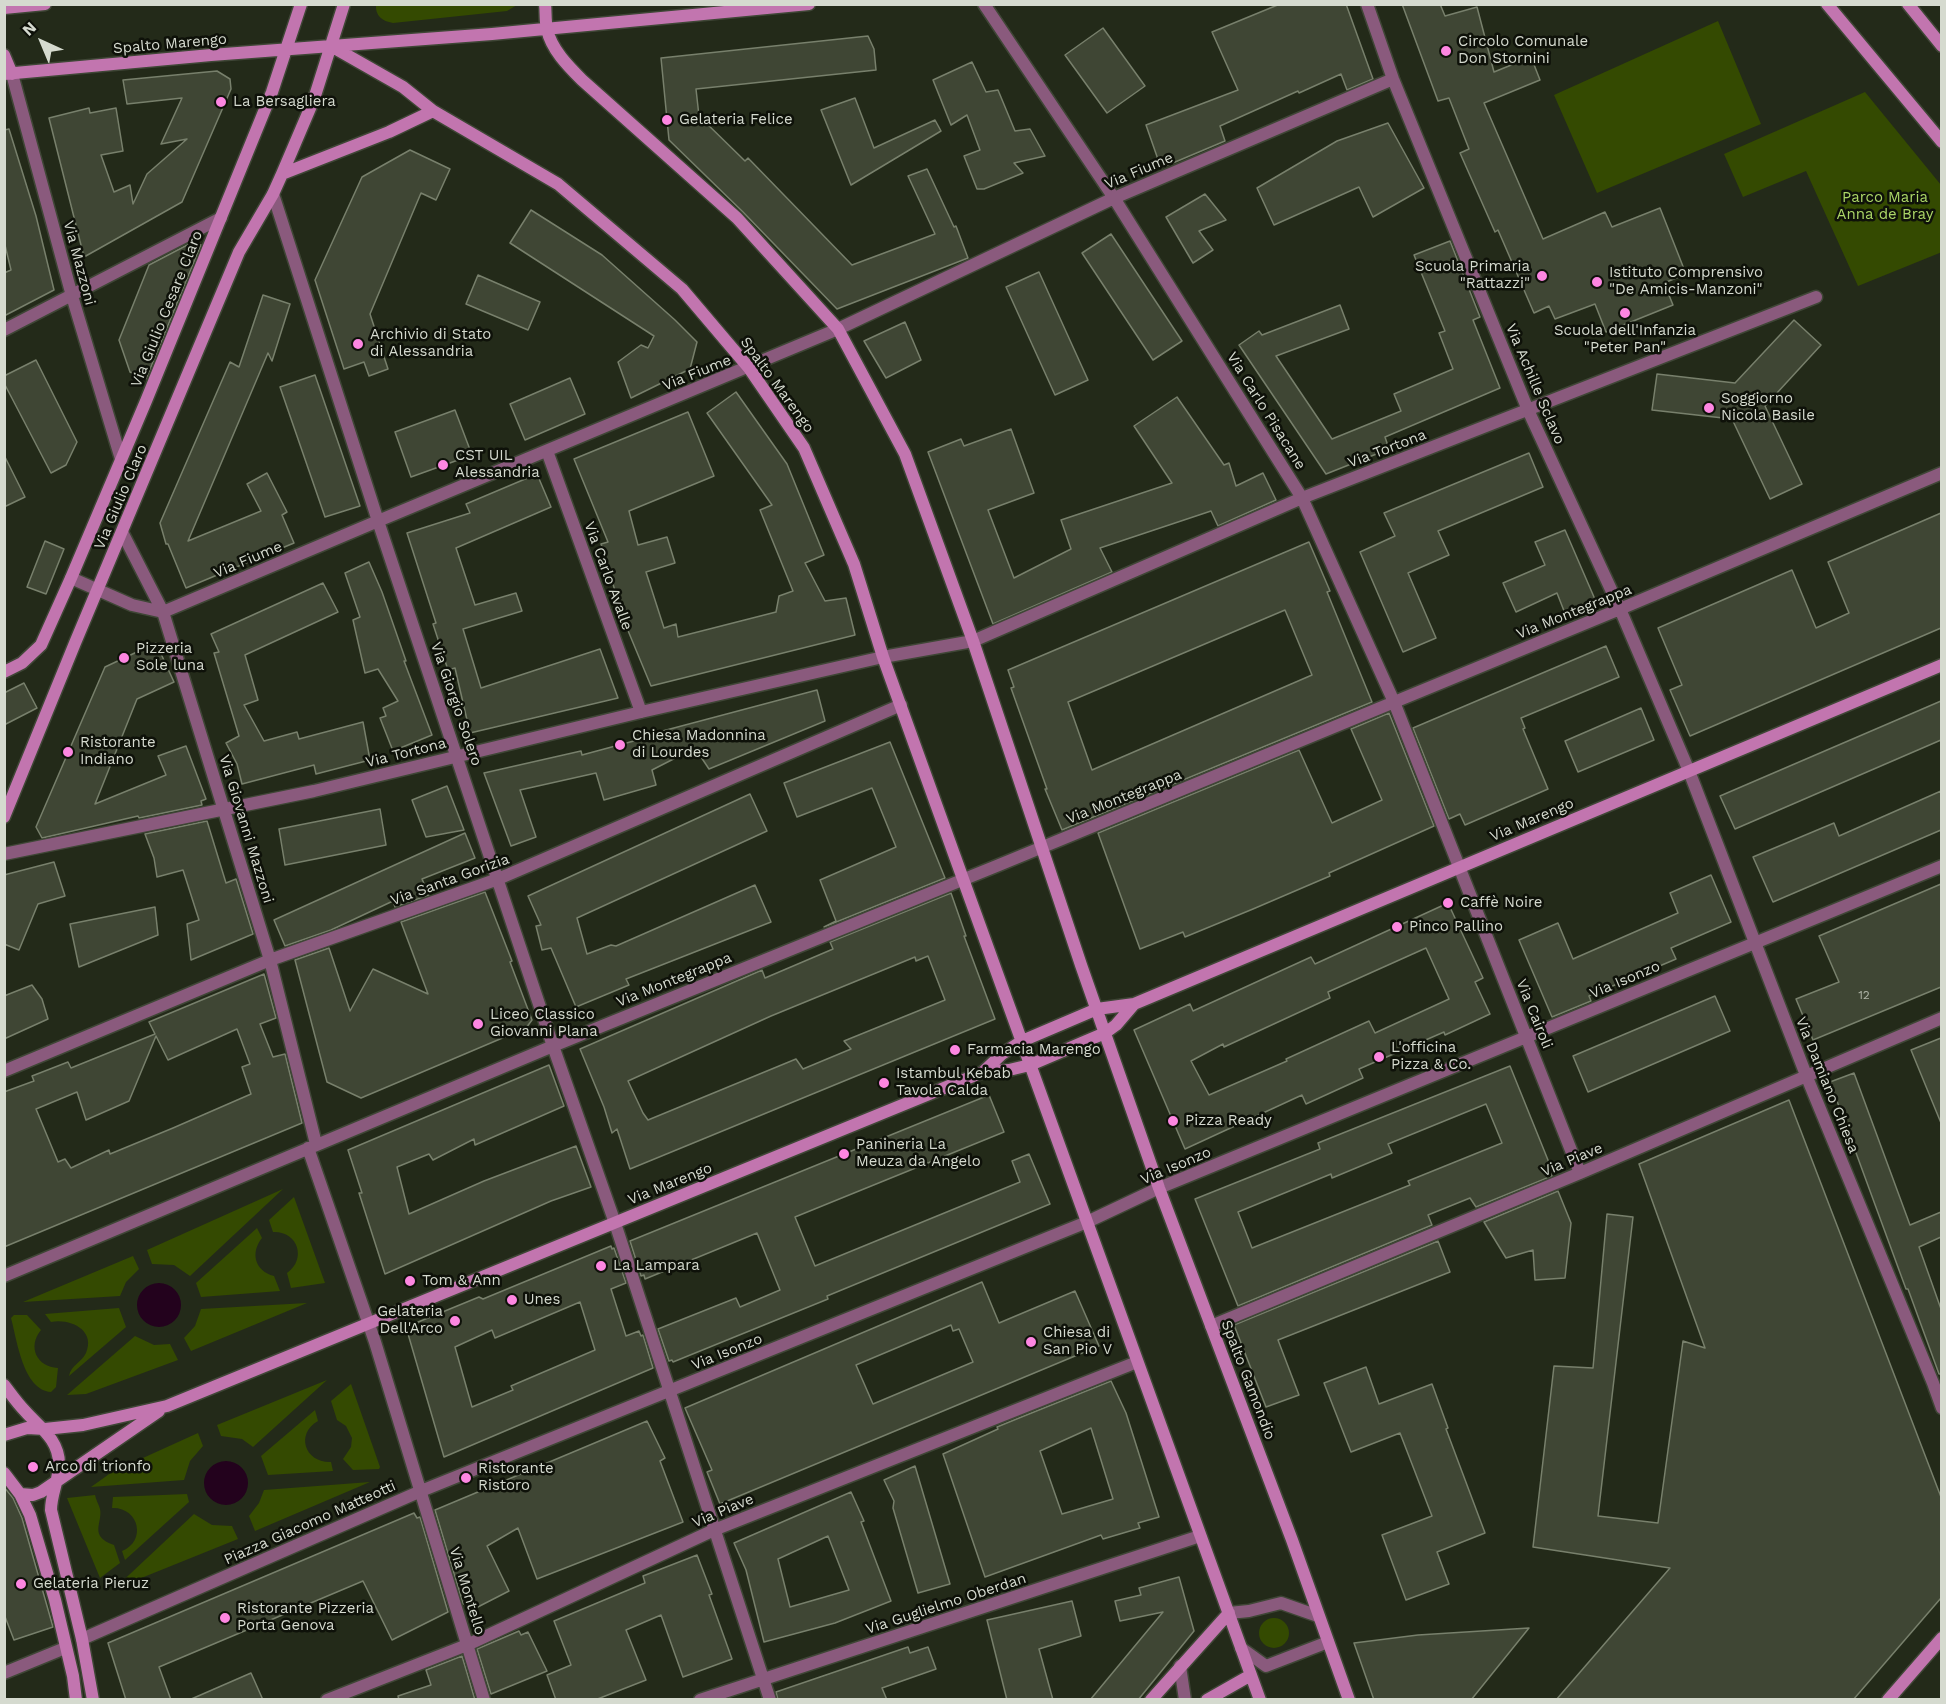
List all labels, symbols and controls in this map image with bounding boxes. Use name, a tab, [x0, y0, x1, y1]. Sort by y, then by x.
north arrow	[12, 12, 72, 72]
text: N	[18, 18, 40, 40]
street label: Spalto Marengo	[112, 30, 228, 58]
place label: Circolo Comunale Don Stornini	[1458, 33, 1588, 68]
marker: Circolo Comunale Don Stornini	[1439, 44, 1453, 58]
place label: La Bersagliera	[233, 93, 336, 111]
marker: La Bersagliera	[214, 95, 228, 109]
place label: Gelateria Felice	[679, 111, 793, 129]
marker: Gelateria Felice	[660, 113, 674, 127]
street label: Via Fiume	[1102, 149, 1176, 193]
park label: Parco Maria Anna de Bray	[1837, 189, 1933, 224]
street label: Via Mazzoni	[59, 219, 99, 307]
street label: Via Giulio Cesare Claro	[127, 228, 207, 390]
place label: Scuola Primaria "Rattazzi"	[1415, 258, 1530, 293]
place label: Istituto Comprensivo "De Amicis-Manzoni"	[1609, 264, 1763, 299]
marker: Scuola Primaria "Rattazzi"	[1535, 269, 1549, 283]
marker: Istituto Comprensivo "De Amicis-Manzoni"	[1590, 275, 1604, 289]
marker: Scuola dell'Infanzia "Peter Pan"	[1618, 306, 1632, 320]
street label: Via Achille Sclavo	[1501, 321, 1569, 447]
place label: Scuola dell'Infanzia "Peter Pan"	[1554, 322, 1696, 357]
place label: Archivio di Stato di Alessandria	[370, 326, 491, 361]
street label: Spalto Marengo	[736, 334, 818, 436]
marker: Archivio di Stato di Alessandria	[351, 337, 365, 351]
street label: Via Carlo Pisacane	[1223, 349, 1309, 473]
street label: Via Fiume	[660, 351, 734, 395]
place label: Soggiorno Nicola Basile	[1721, 390, 1815, 425]
marker: Soggiorno Nicola Basile	[1702, 401, 1716, 415]
street label: Via Tortona	[1345, 426, 1429, 472]
street label: Via Giulio Claro	[91, 442, 151, 552]
place label: CST UIL Alessandria	[455, 447, 540, 482]
marker: CST UIL Alessandria	[436, 458, 450, 472]
street label: Via Carlo Avalle	[580, 519, 636, 633]
street label: Via Fiume	[211, 538, 285, 582]
street label: Via Montegrappa	[1514, 581, 1634, 643]
place label: Pizzeria Sole luna	[136, 640, 205, 675]
street label: Via Giorgio Solero	[426, 640, 486, 768]
marker: Pizzeria Sole luna	[117, 651, 131, 665]
place label: Chiesa Madonnina di Lourdes	[632, 727, 766, 762]
place label: Ristorante Indiano	[80, 734, 156, 769]
street label: Via Tortona	[364, 734, 448, 772]
marker: Chiesa Madonnina di Lourdes	[613, 738, 627, 752]
marker: Ristorante Indiano	[61, 745, 75, 759]
street label: Via Giovanni Mazzoni	[215, 753, 277, 905]
street label: Via Montegrappa	[1064, 766, 1184, 828]
street label: Via Marengo	[1487, 794, 1577, 846]
street label: Via Santa Gorizia	[388, 850, 512, 910]
place label: Caffè Noire	[1460, 894, 1542, 912]
marker: Caffè Noire	[1441, 896, 1455, 910]
place label: Pinco Pallino	[1409, 918, 1503, 936]
marker: Pinco Pallino	[1390, 920, 1404, 934]
street label: Via Montegrappa	[614, 949, 734, 1011]
street label: Via Isonzo	[1587, 957, 1663, 1003]
street label: Via Cairoli	[1512, 977, 1556, 1051]
house number: 12	[1858, 988, 1870, 1002]
place label: Liceo Classico Giovanni Plana	[490, 1006, 598, 1041]
street label: Via Damiano Chiesa	[1791, 1014, 1863, 1156]
marker: Liceo Classico Giovanni Plana	[471, 1017, 485, 1031]
place label: L'officina Pizza & Co.	[1391, 1039, 1471, 1074]
place label: Farmacia Marengo	[967, 1041, 1101, 1059]
marker: Farmacia Marengo	[948, 1043, 962, 1057]
marker: L'officina Pizza & Co.	[1372, 1050, 1386, 1064]
place label: Istambul Kebab Tavola Calda	[896, 1065, 1011, 1100]
marker: Istambul Kebab Tavola Calda	[877, 1076, 891, 1090]
place label: Pizza Ready	[1185, 1112, 1272, 1130]
marker: Pizza Ready	[1166, 1114, 1180, 1128]
place label: Panineria La Meuza da Angelo	[856, 1136, 981, 1171]
street label: Via Piave	[1539, 1139, 1605, 1181]
street label: Via Isonzo	[1138, 1143, 1214, 1189]
marker: Panineria La Meuza da Angelo	[837, 1147, 851, 1161]
street label: Via Marengo	[625, 1159, 715, 1209]
place label: La Lampara	[613, 1257, 700, 1275]
marker: La Lampara	[594, 1259, 608, 1273]
place label: Tom & Ann	[422, 1272, 501, 1290]
marker: Tom & Ann	[403, 1274, 417, 1288]
place label: Unes	[524, 1291, 560, 1309]
marker: Unes	[505, 1293, 519, 1307]
place label: Gelateria Dell'Arco	[377, 1303, 443, 1338]
marker: Gelateria Dell'Arco	[448, 1314, 462, 1328]
street label: Spalto Gamondio	[1217, 1318, 1279, 1442]
place label: Chiesa di San Pio V	[1043, 1324, 1112, 1359]
street label: Via Isonzo	[689, 1330, 765, 1374]
marker: Chiesa di San Pio V	[1024, 1335, 1038, 1349]
place label: Arco di trionfo	[45, 1458, 151, 1476]
marker: Arco di trionfo	[26, 1460, 40, 1474]
place label: Ristorante Ristoro	[478, 1460, 554, 1495]
marker: Ristorante Ristoro	[459, 1471, 473, 1485]
street label: Piazza Giacomo Matteotti	[221, 1477, 399, 1569]
street label: Via Piave	[690, 1490, 756, 1532]
street label: Via Montello	[445, 1545, 489, 1637]
street label: Via Guglielmo Oberdan	[863, 1569, 1029, 1639]
place label: Gelateria Pieruz	[33, 1575, 149, 1593]
marker: Gelateria Pieruz	[14, 1577, 28, 1591]
place label: Ristorante Pizzeria Porta Genova	[237, 1600, 374, 1635]
marker: Ristorante Pizzeria Porta Genova	[218, 1611, 232, 1625]

